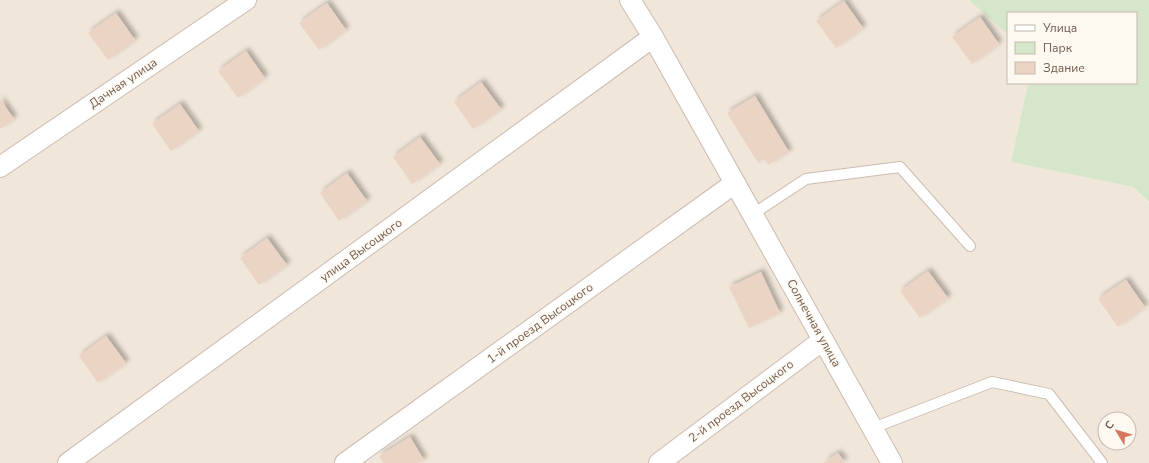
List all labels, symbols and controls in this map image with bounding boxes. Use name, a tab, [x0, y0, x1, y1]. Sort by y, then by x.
legend	[1007, 12, 1137, 84]
text: Улица	[1042, 20, 1077, 36]
text: Парк	[1043, 40, 1073, 56]
street label: Дачная улица	[86, 54, 160, 112]
text: Здание	[1043, 60, 1085, 76]
street label: улица Высоцкого	[317, 215, 406, 285]
street label: Солнечная улица	[783, 276, 845, 370]
street label: 1-й проезд Высоцкого	[484, 279, 597, 367]
street label: 2-й проезд Высоцкого	[685, 356, 797, 446]
north arrow	[1097, 411, 1137, 451]
text: С	[1101, 417, 1118, 433]

